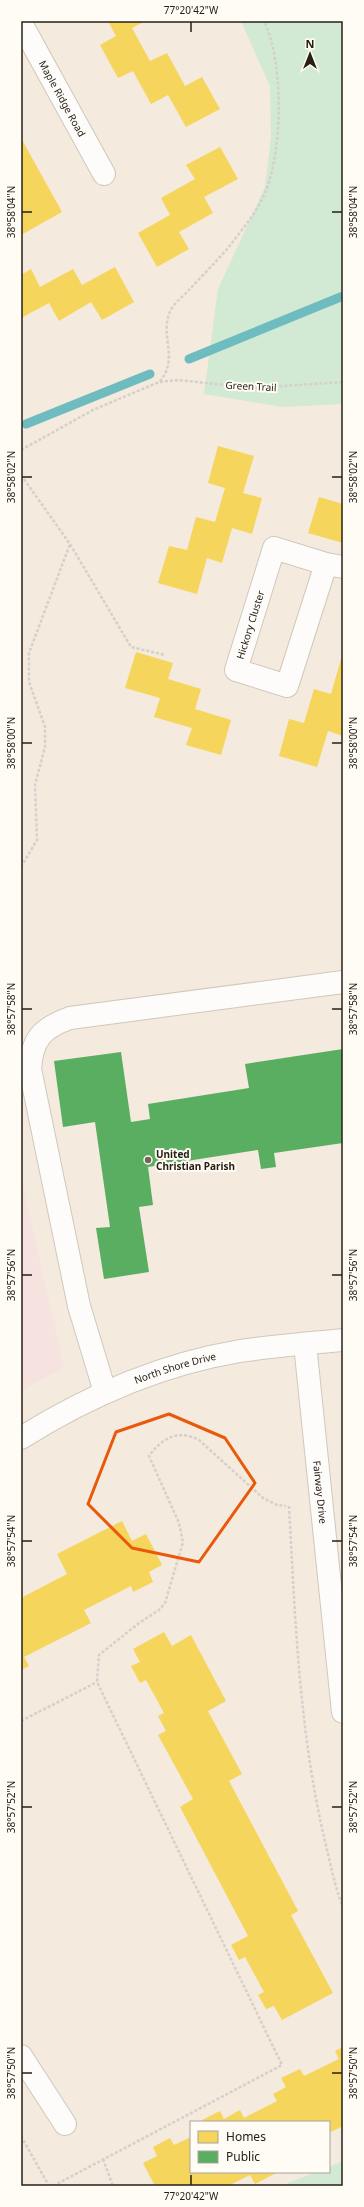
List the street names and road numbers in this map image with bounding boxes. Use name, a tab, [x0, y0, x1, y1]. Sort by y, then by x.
street label: Maple Ridge Road	[36, 58, 89, 139]
street label: Green Trail	[225, 378, 277, 394]
street label: Hickory Cluster	[233, 589, 267, 661]
street label: North Shore Drive	[132, 1349, 218, 1387]
street label: Fairway Drive	[310, 1460, 331, 1525]

